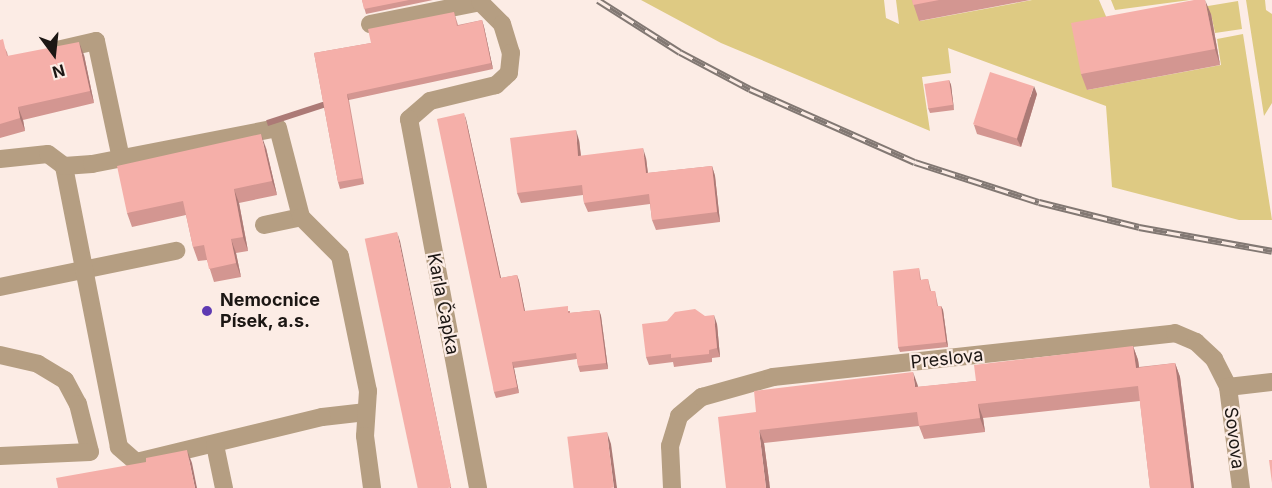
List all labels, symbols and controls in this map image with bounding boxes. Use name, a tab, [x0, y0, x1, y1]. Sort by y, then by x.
north arrow	[24, 24, 84, 84]
text: N	[50, 60, 67, 83]
street label: Karla Čapka	[423, 251, 463, 357]
place label: Nemocnice Písek, a.s.	[220, 290, 320, 332]
marker: Nemocnice Písek, a.s.	[198, 302, 216, 320]
street label: Preslova	[910, 344, 984, 374]
street label: Sovova	[1219, 406, 1249, 470]

